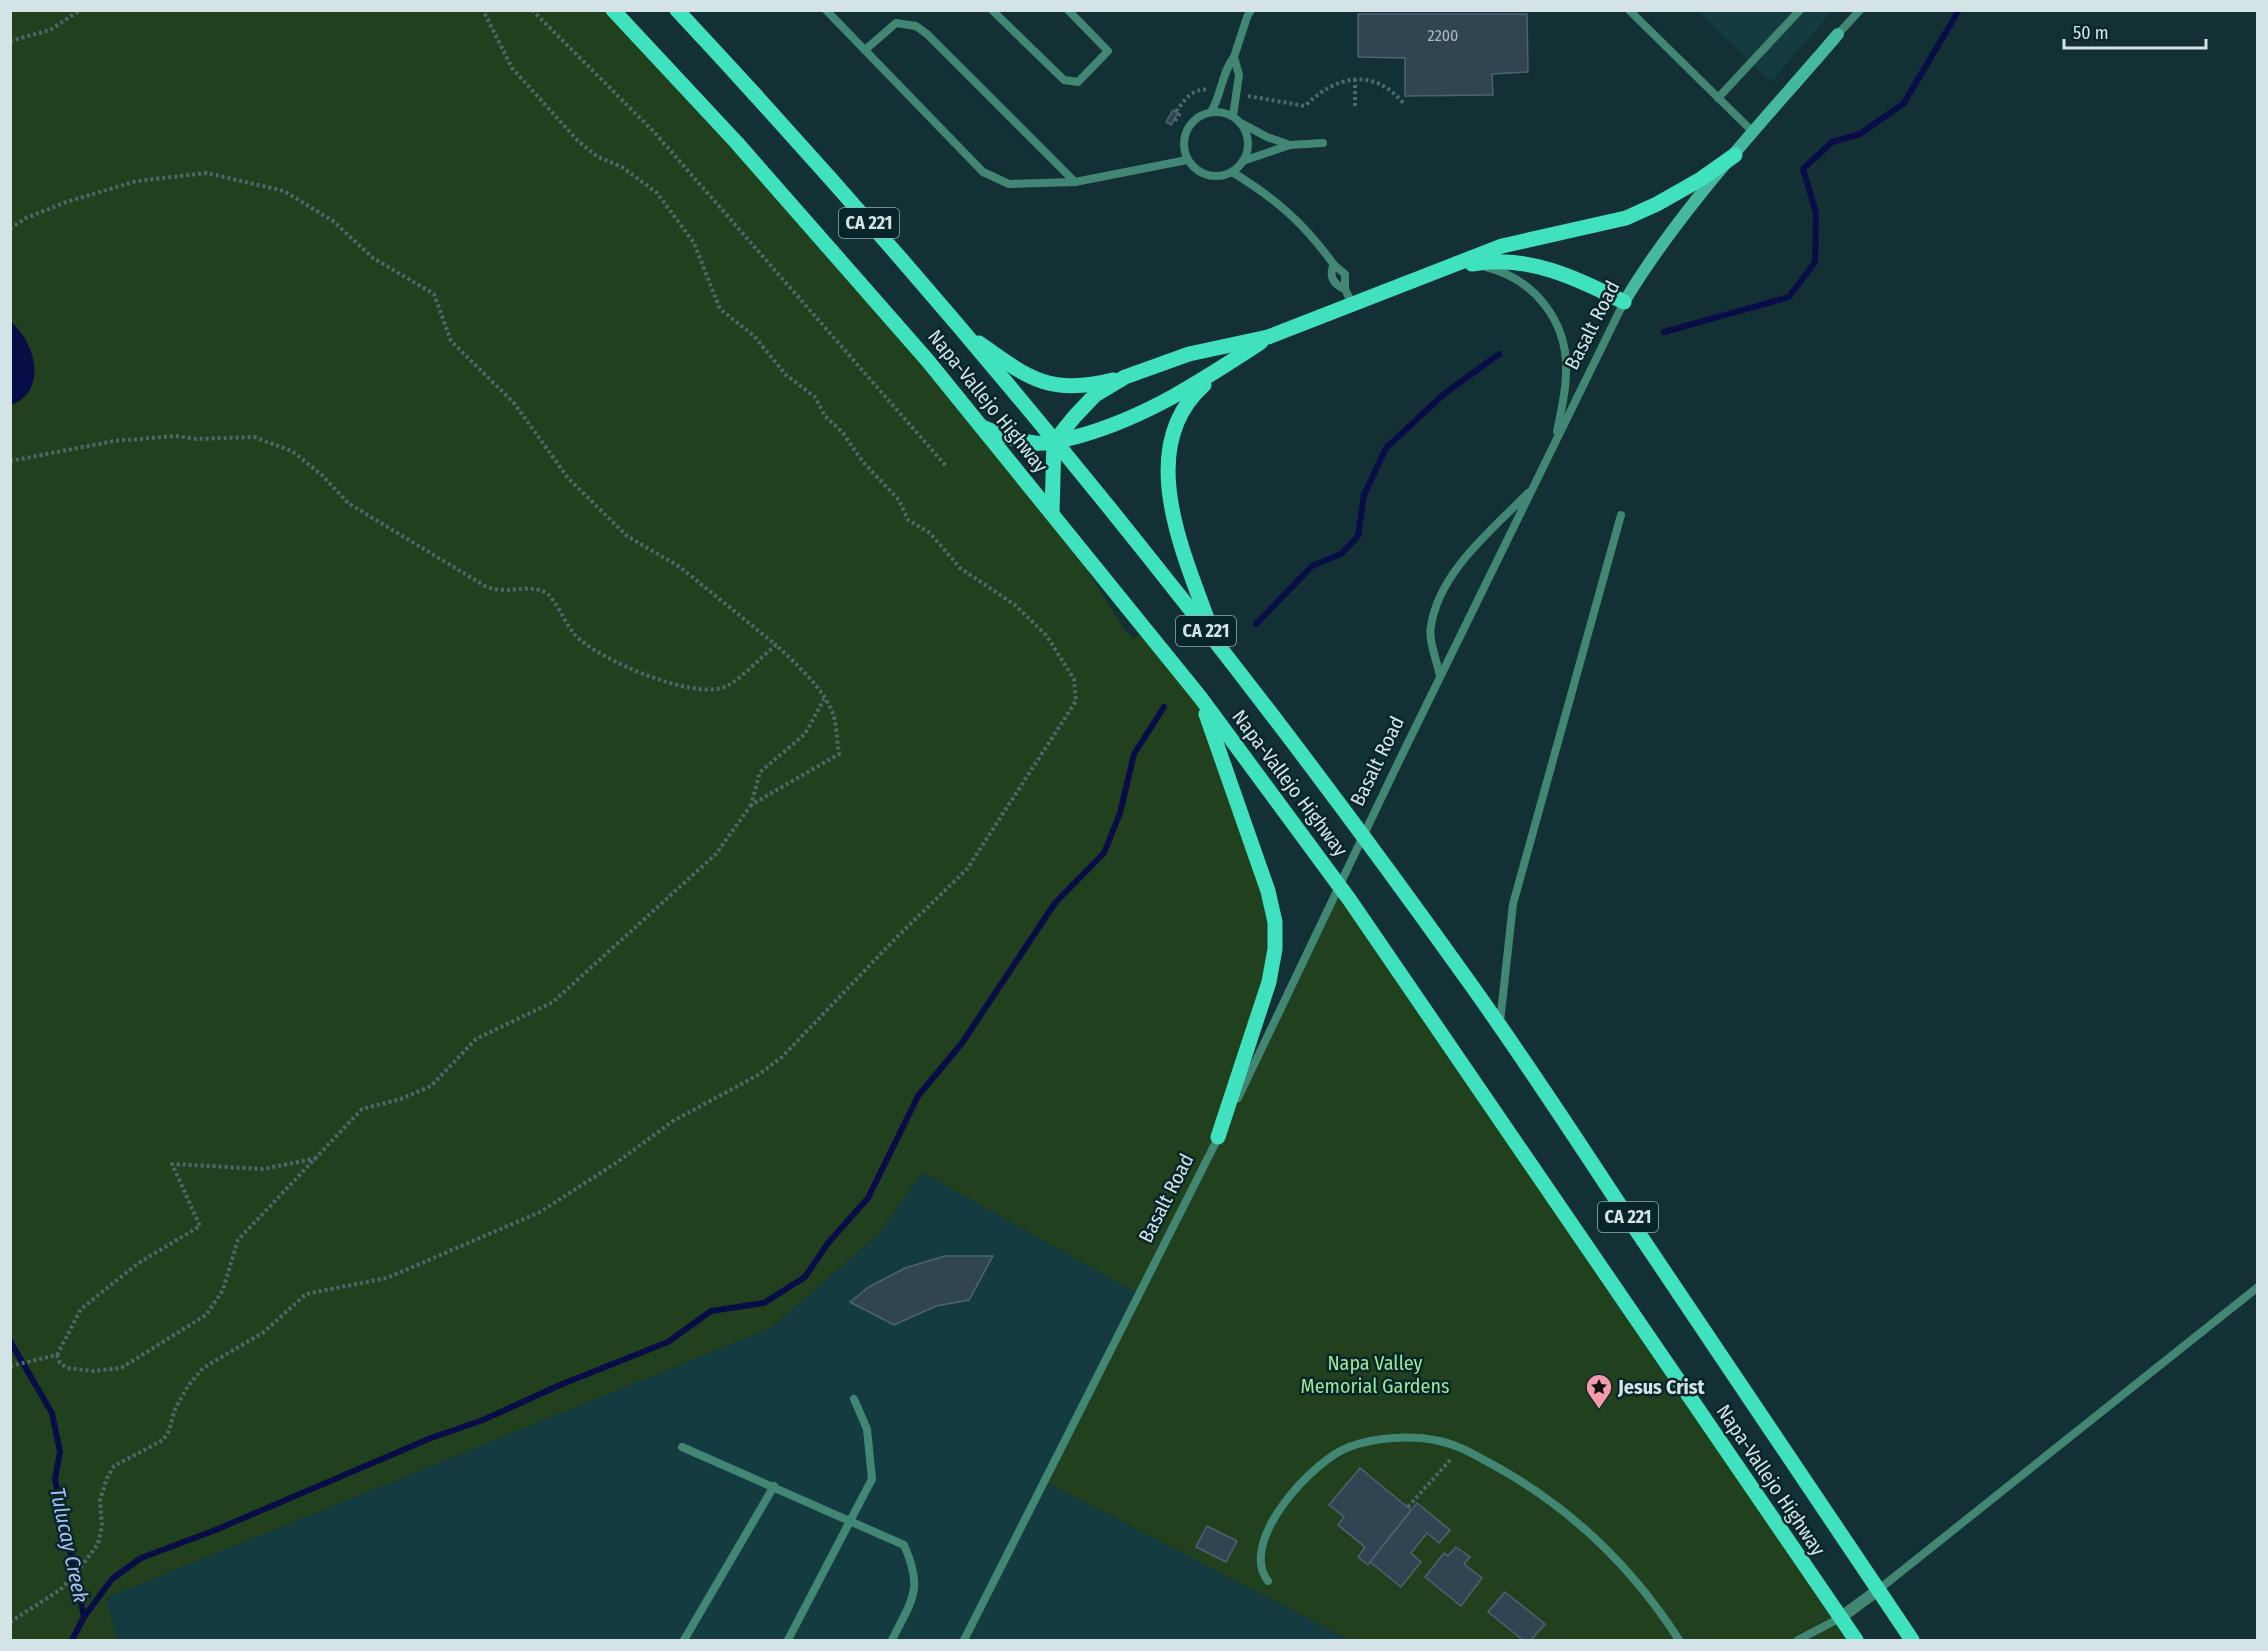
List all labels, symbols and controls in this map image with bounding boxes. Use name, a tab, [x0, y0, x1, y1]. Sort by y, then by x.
scale bar	[2064, 12, 2206, 50]
text: 50 m	[2073, 22, 2109, 44]
house number: 2200	[1428, 26, 1458, 45]
road number: CA 221	[839, 208, 899, 238]
street label: Basalt Road	[1559, 277, 1625, 373]
street label: Napa-Vallejo Highway	[923, 325, 1053, 477]
road number: CA 221	[1176, 616, 1236, 646]
street label: Napa-Vallejo Highway	[1227, 705, 1353, 861]
street label: Basalt Road	[1345, 712, 1409, 810]
street label: Basalt Road	[1133, 1150, 1199, 1246]
road number: CA 221	[1598, 1202, 1658, 1232]
park label: Napa Valley Memorial Gardens	[1301, 1351, 1449, 1398]
place icon: Jesus Crist	[1584, 1372, 1614, 1410]
place label: Jesus Crist	[1617, 1375, 1705, 1399]
street label: Napa-Vallejo Highway	[1712, 1400, 1830, 1560]
water label: Tulucay Creek	[44, 1485, 94, 1605]

